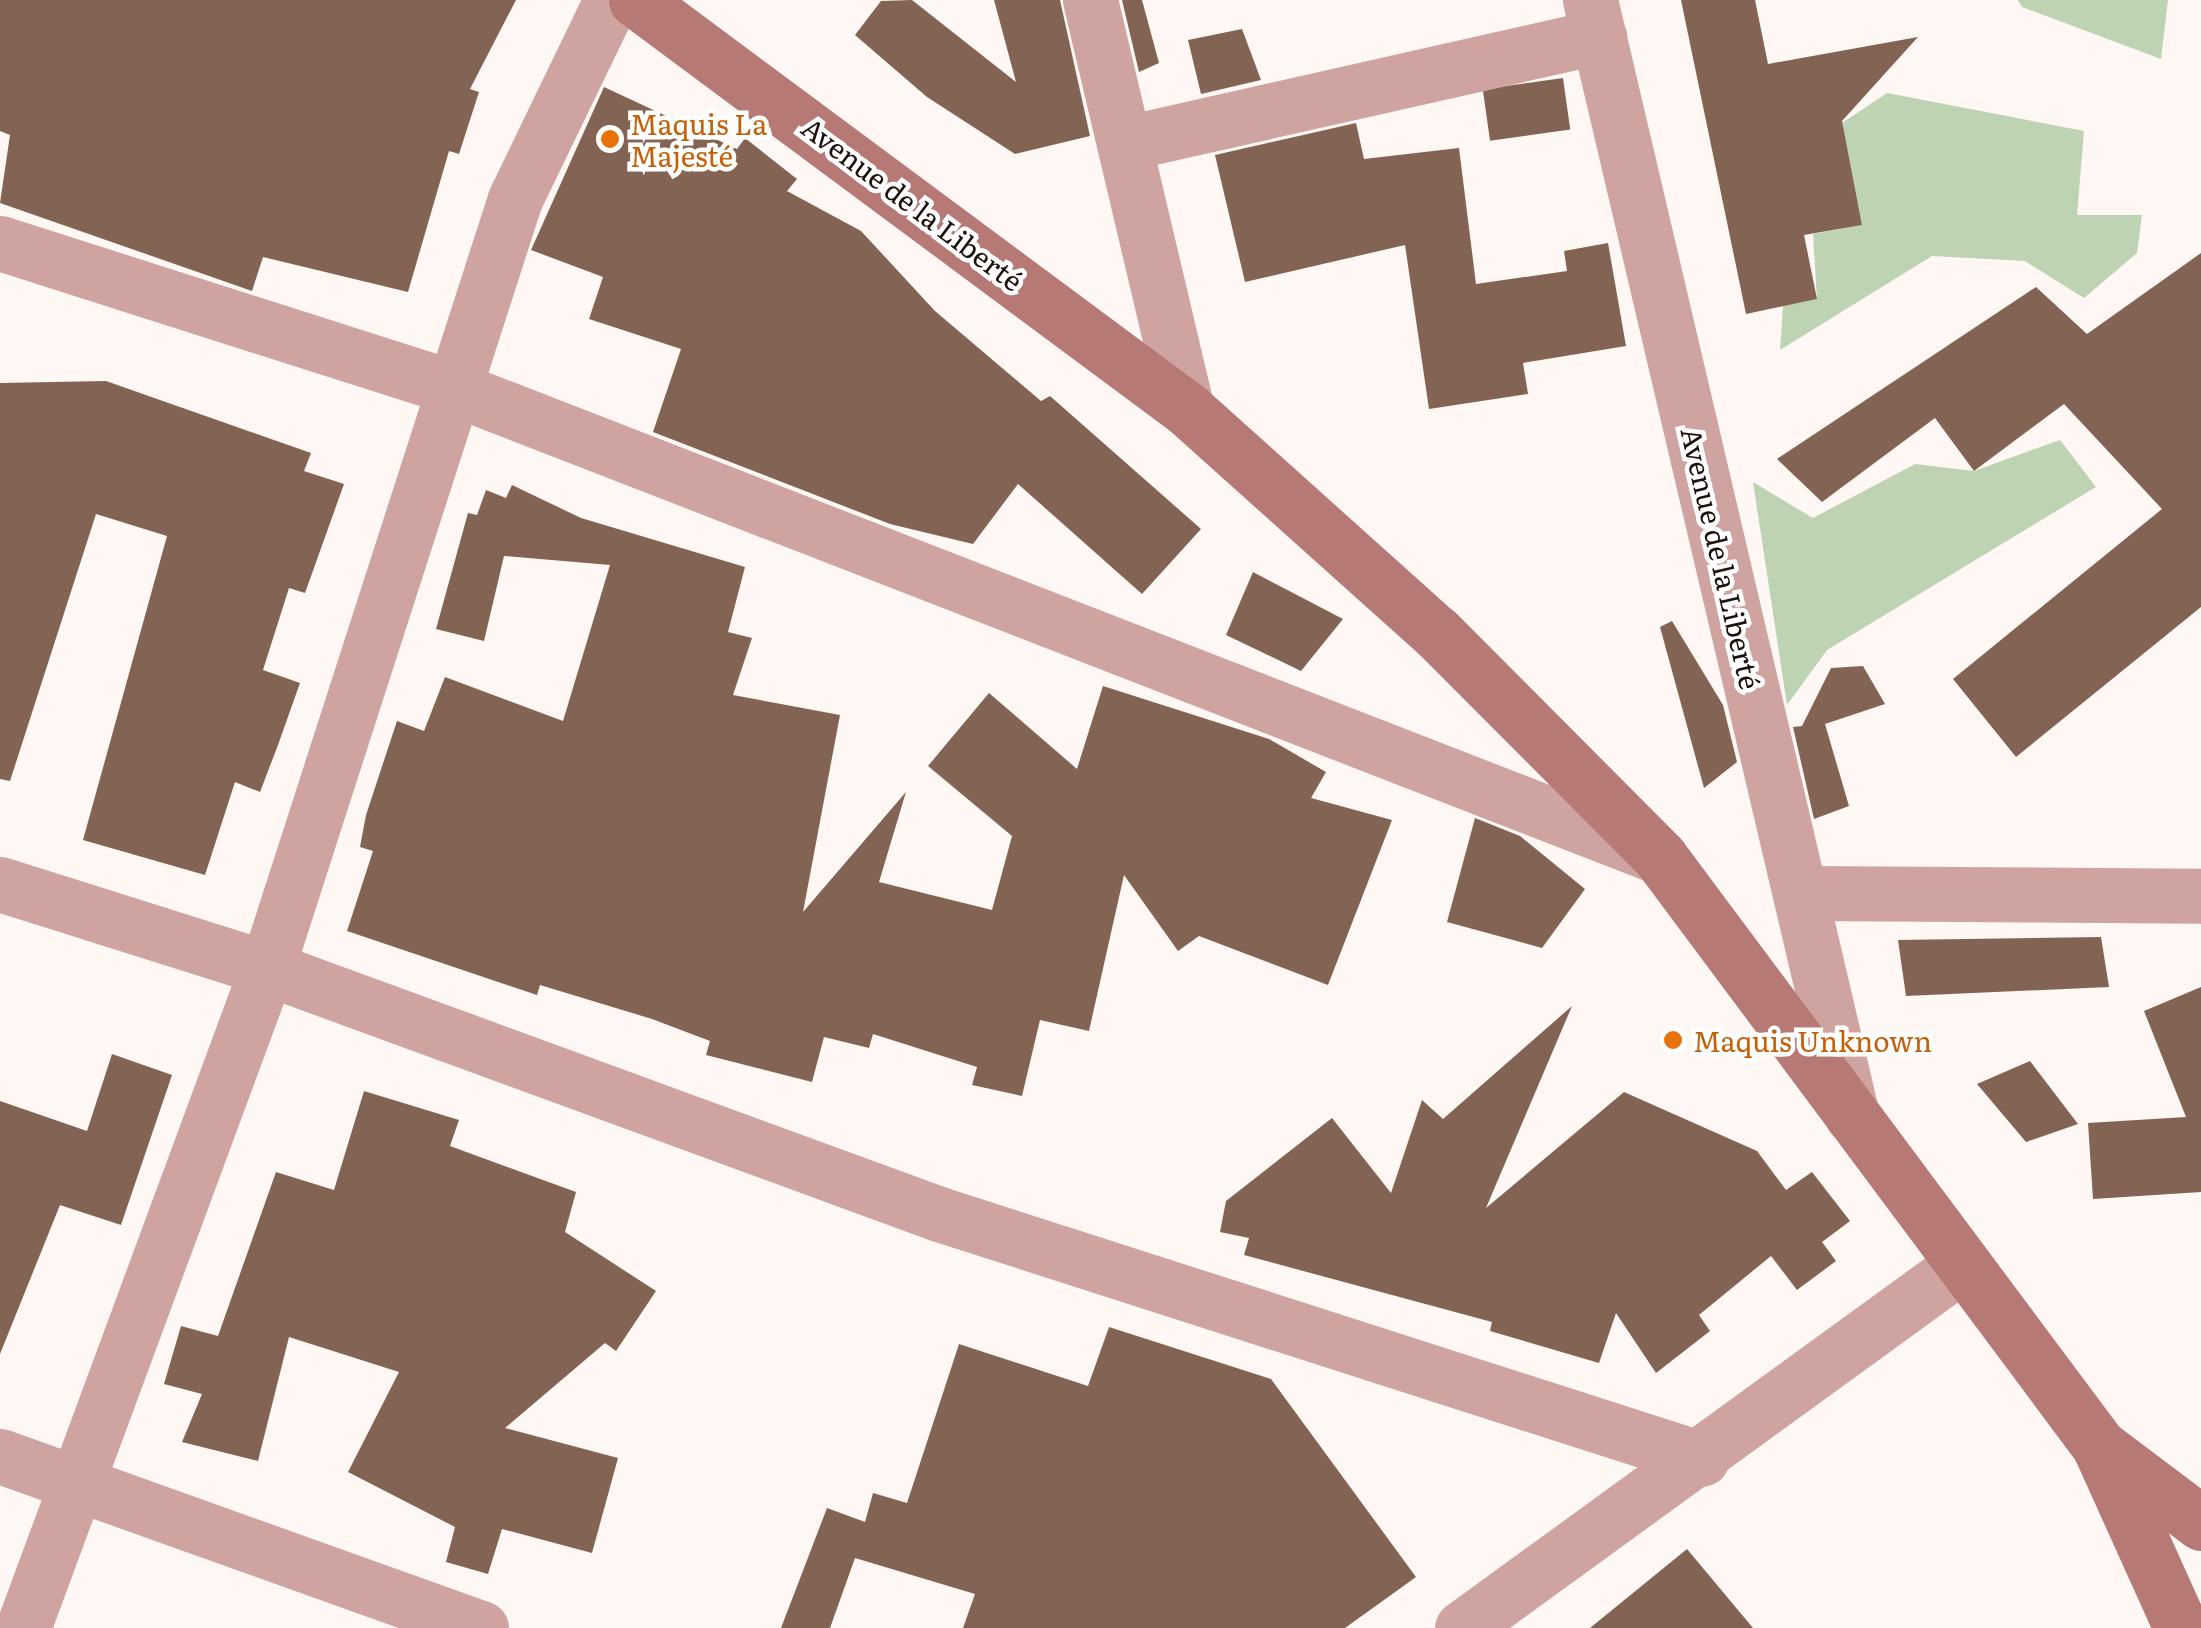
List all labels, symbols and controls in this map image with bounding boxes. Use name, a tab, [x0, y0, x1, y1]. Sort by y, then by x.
place label: Maquis La Majesté	[630, 106, 767, 172]
street label: Avenue de la Liberté	[796, 109, 1030, 297]
marker: Maquis La Majesté	[599, 128, 621, 150]
street label: Avenue de la Liberté	[1676, 424, 1768, 692]
place label: Maquis Unknown	[1693, 1023, 1932, 1057]
marker: Maquis Unknown	[1662, 1029, 1684, 1051]

